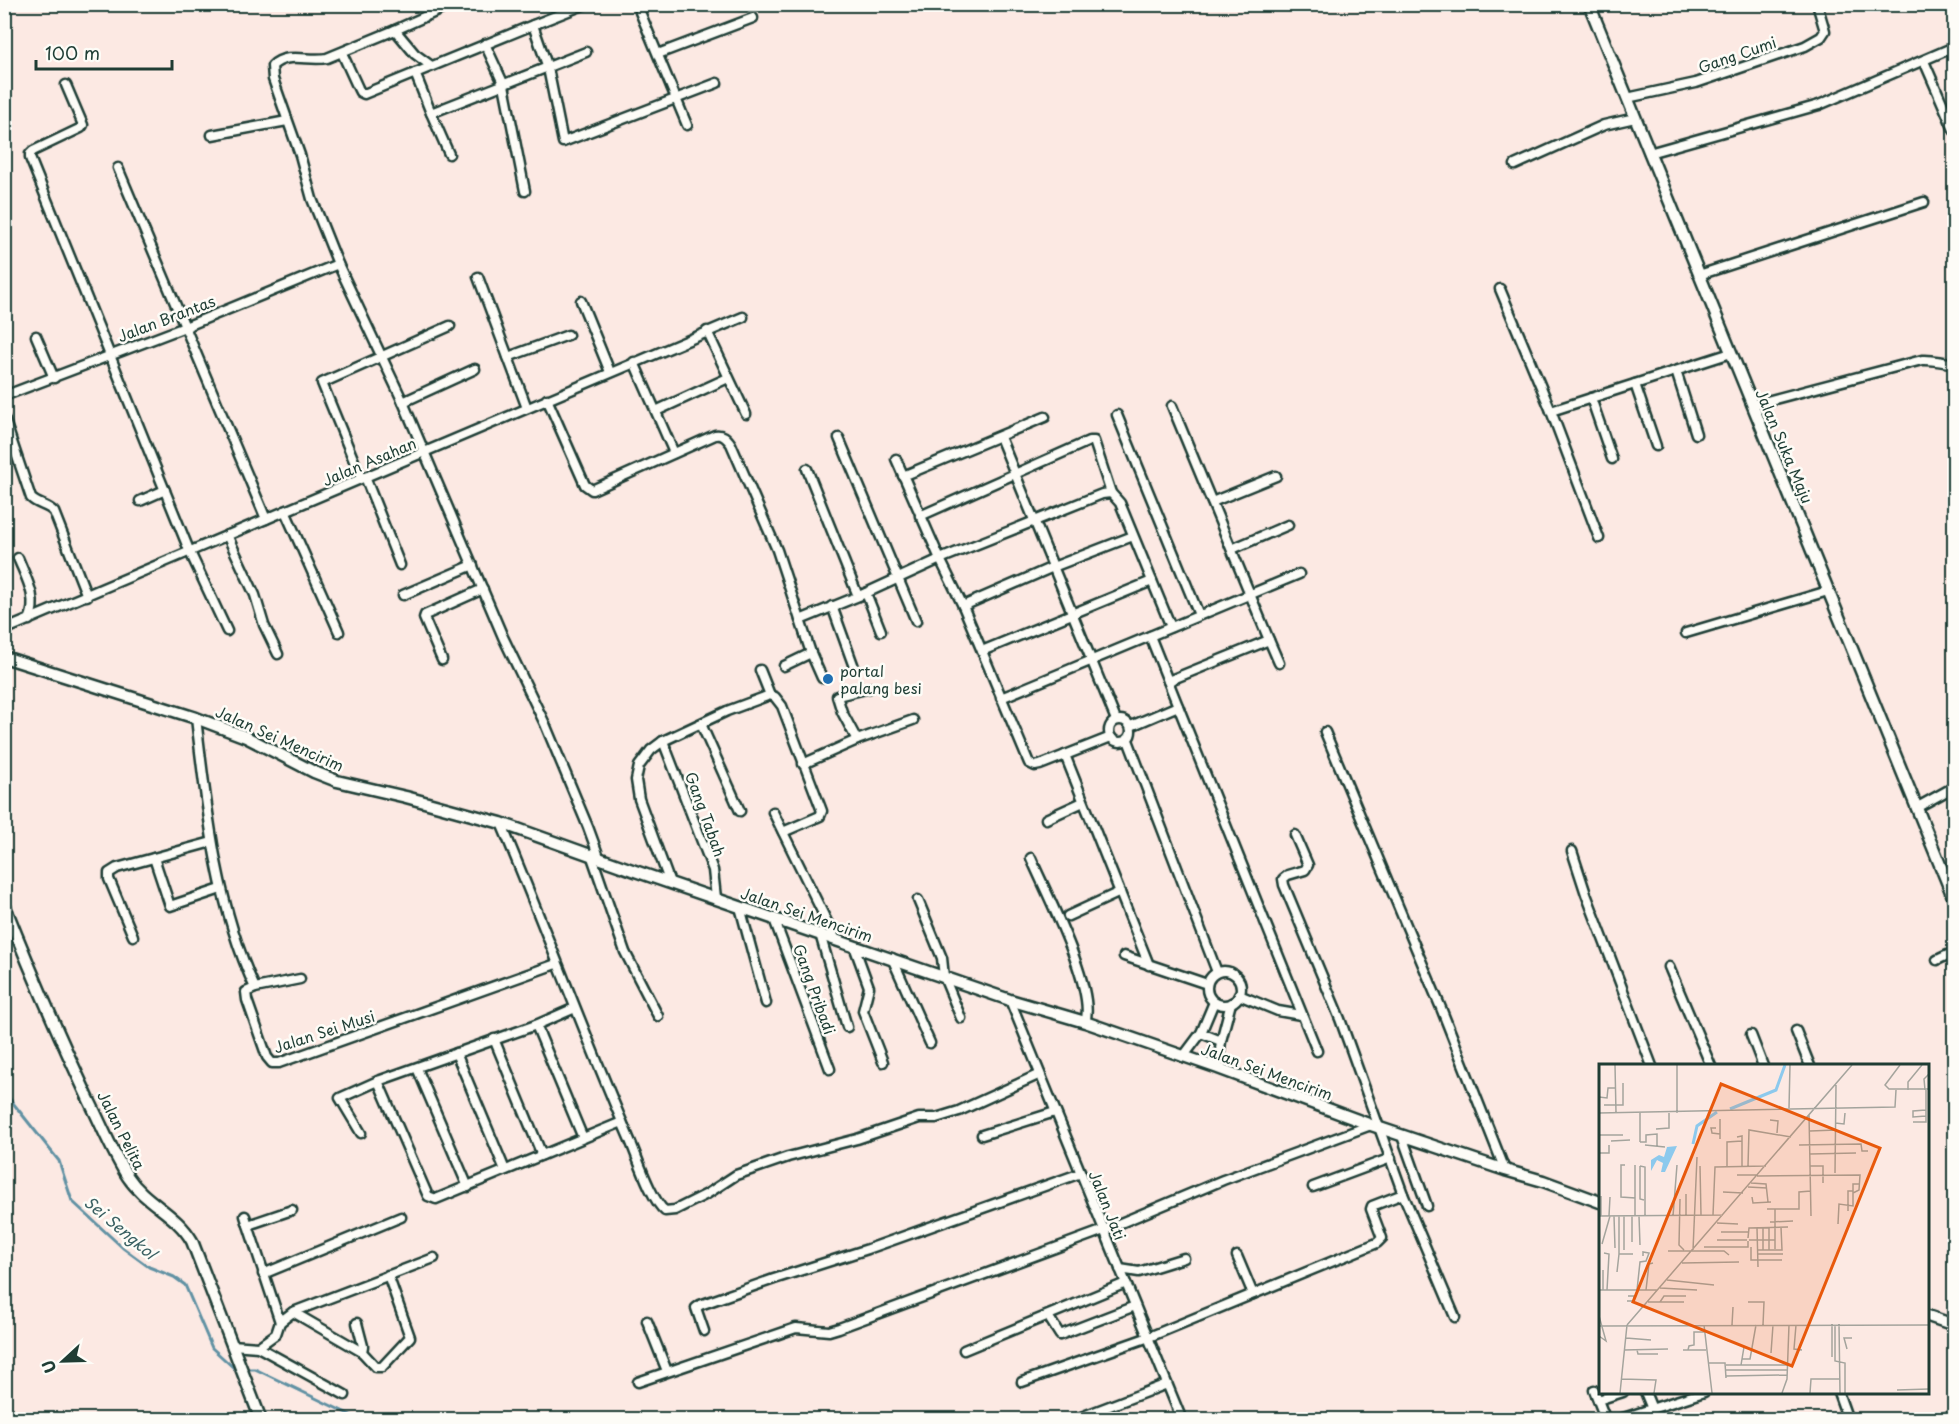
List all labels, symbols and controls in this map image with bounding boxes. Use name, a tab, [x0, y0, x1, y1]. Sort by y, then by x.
street label: Gang Cumi	[1695, 30, 1779, 78]
scale bar	[36, 33, 172, 71]
text: 100 m	[45, 39, 100, 66]
street label: Jalan Brantas	[114, 289, 218, 347]
street label: Jalan Suka Maju	[1750, 385, 1820, 507]
street label: Jalan Asahan	[318, 431, 420, 491]
place label: portal palang besi	[840, 659, 922, 699]
marker: portal palang besi	[821, 672, 835, 686]
street label: Jalan Sei Mencirim	[212, 699, 348, 777]
street label: Gang Tabah	[680, 768, 732, 860]
street label: Jalan Sei Mencirim	[738, 881, 876, 947]
street label: Gang Pribadi	[788, 941, 842, 1037]
street label: Jalan Sei Musi	[270, 1004, 378, 1058]
street label: Jalan Sei Mencirim	[1198, 1037, 1336, 1105]
inset map	[1599, 1064, 1929, 1394]
street label: Jalan Pelita	[92, 1087, 152, 1174]
street label: Jalan Jati	[1084, 1167, 1132, 1243]
water label: Sei Sengkol	[80, 1190, 164, 1266]
north arrow	[33, 1331, 93, 1391]
text: U	[35, 1357, 62, 1377]

